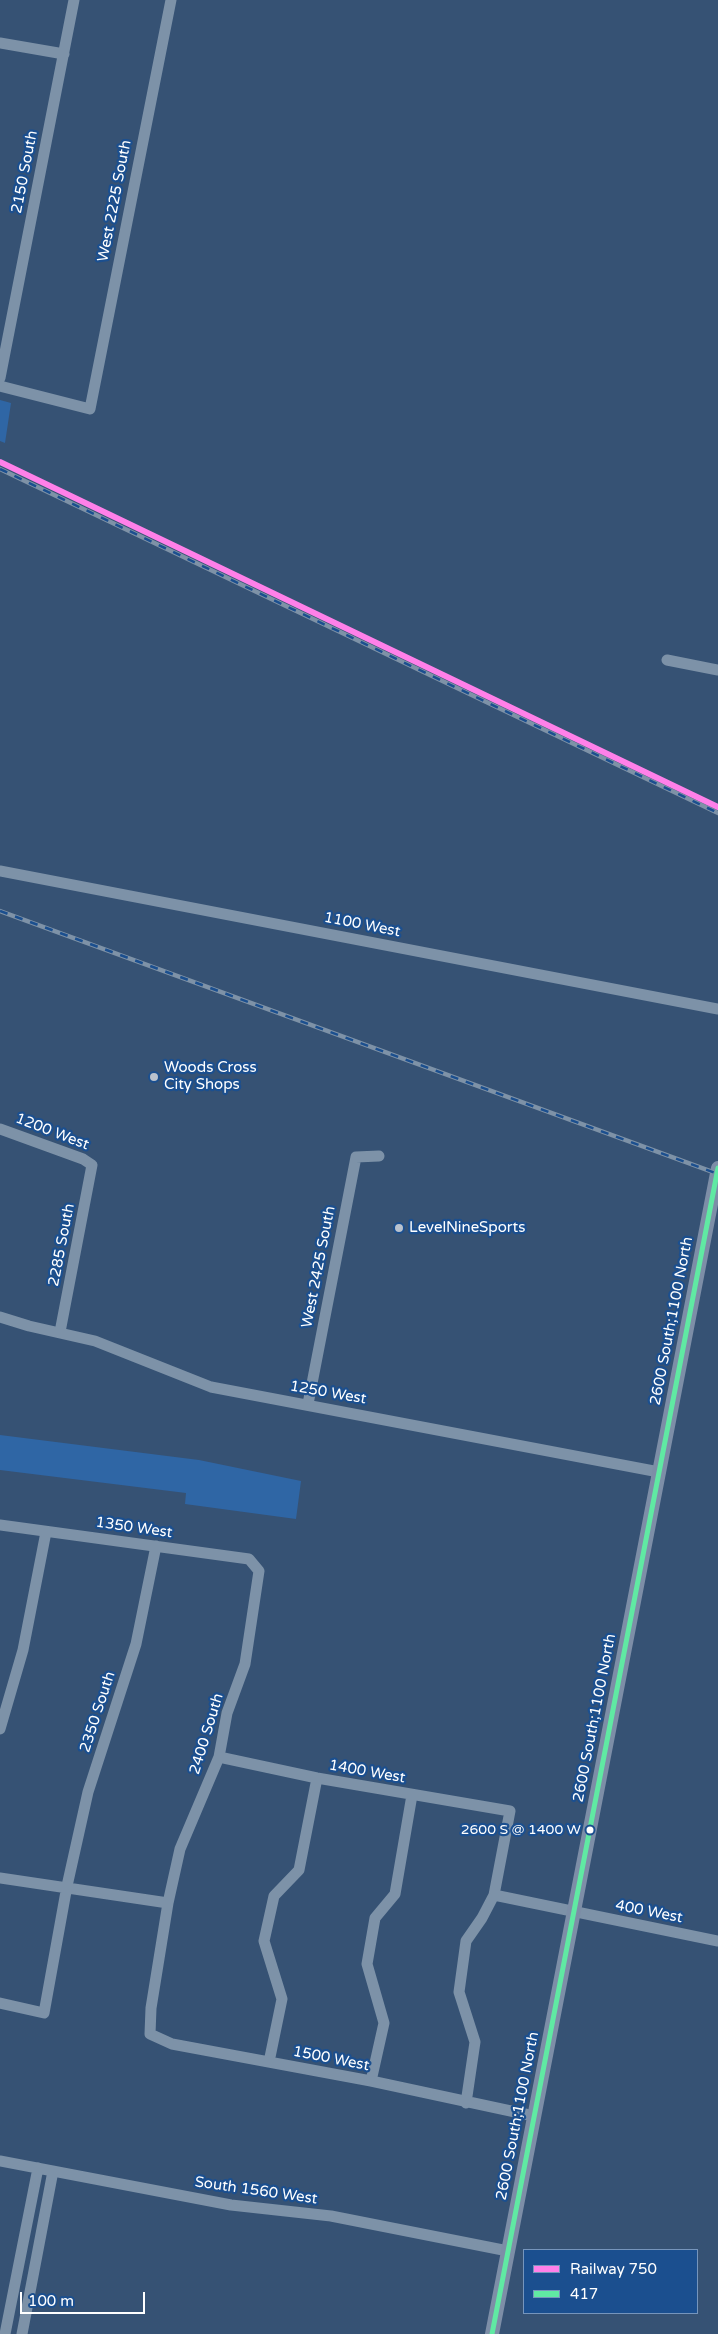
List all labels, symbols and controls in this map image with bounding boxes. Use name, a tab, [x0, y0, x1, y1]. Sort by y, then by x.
street label: 2150 South	[8, 129, 42, 215]
street label: West 2225 South	[94, 139, 136, 263]
street label: 1100 West	[322, 909, 402, 941]
place label: Woods Cross City Shops	[164, 1059, 257, 1094]
marker: Woods Cross City Shops	[148, 1071, 160, 1083]
street label: 1200 West	[13, 1110, 91, 1154]
street label: 2285 South	[45, 1202, 79, 1288]
street label: West 2425 South	[298, 1205, 340, 1329]
place label: LevelNineSports	[409, 1219, 525, 1237]
marker: LevelNineSports	[393, 1222, 405, 1234]
street label: 2600 South;1100 North	[647, 1235, 697, 1407]
street label: 1250 West	[288, 1377, 368, 1409]
street label: 1350 West	[94, 1514, 174, 1542]
street label: 2600 South;1100 North	[570, 1632, 620, 1804]
street label: 2350 South	[76, 1669, 120, 1755]
street label: 2400 South	[186, 1691, 228, 1777]
street label: 1400 West	[327, 1756, 407, 1788]
place label: 2600 S @ 1400 W	[461, 1822, 581, 1838]
marker: 2600 S @ 1400 W	[585, 1825, 595, 1835]
street label: 400 West	[614, 1897, 684, 1927]
street label: 2600 South;1100 North	[493, 2030, 543, 2202]
street label: 1500 West	[291, 2043, 371, 2075]
street label: South 1560 West	[194, 2173, 318, 2209]
legend	[523, 2249, 698, 2314]
text: Railway 750	[570, 2260, 657, 2278]
scale bar	[22, 2282, 148, 2314]
text: 417	[570, 2285, 598, 2303]
text: 100 m	[28, 2292, 74, 2310]

